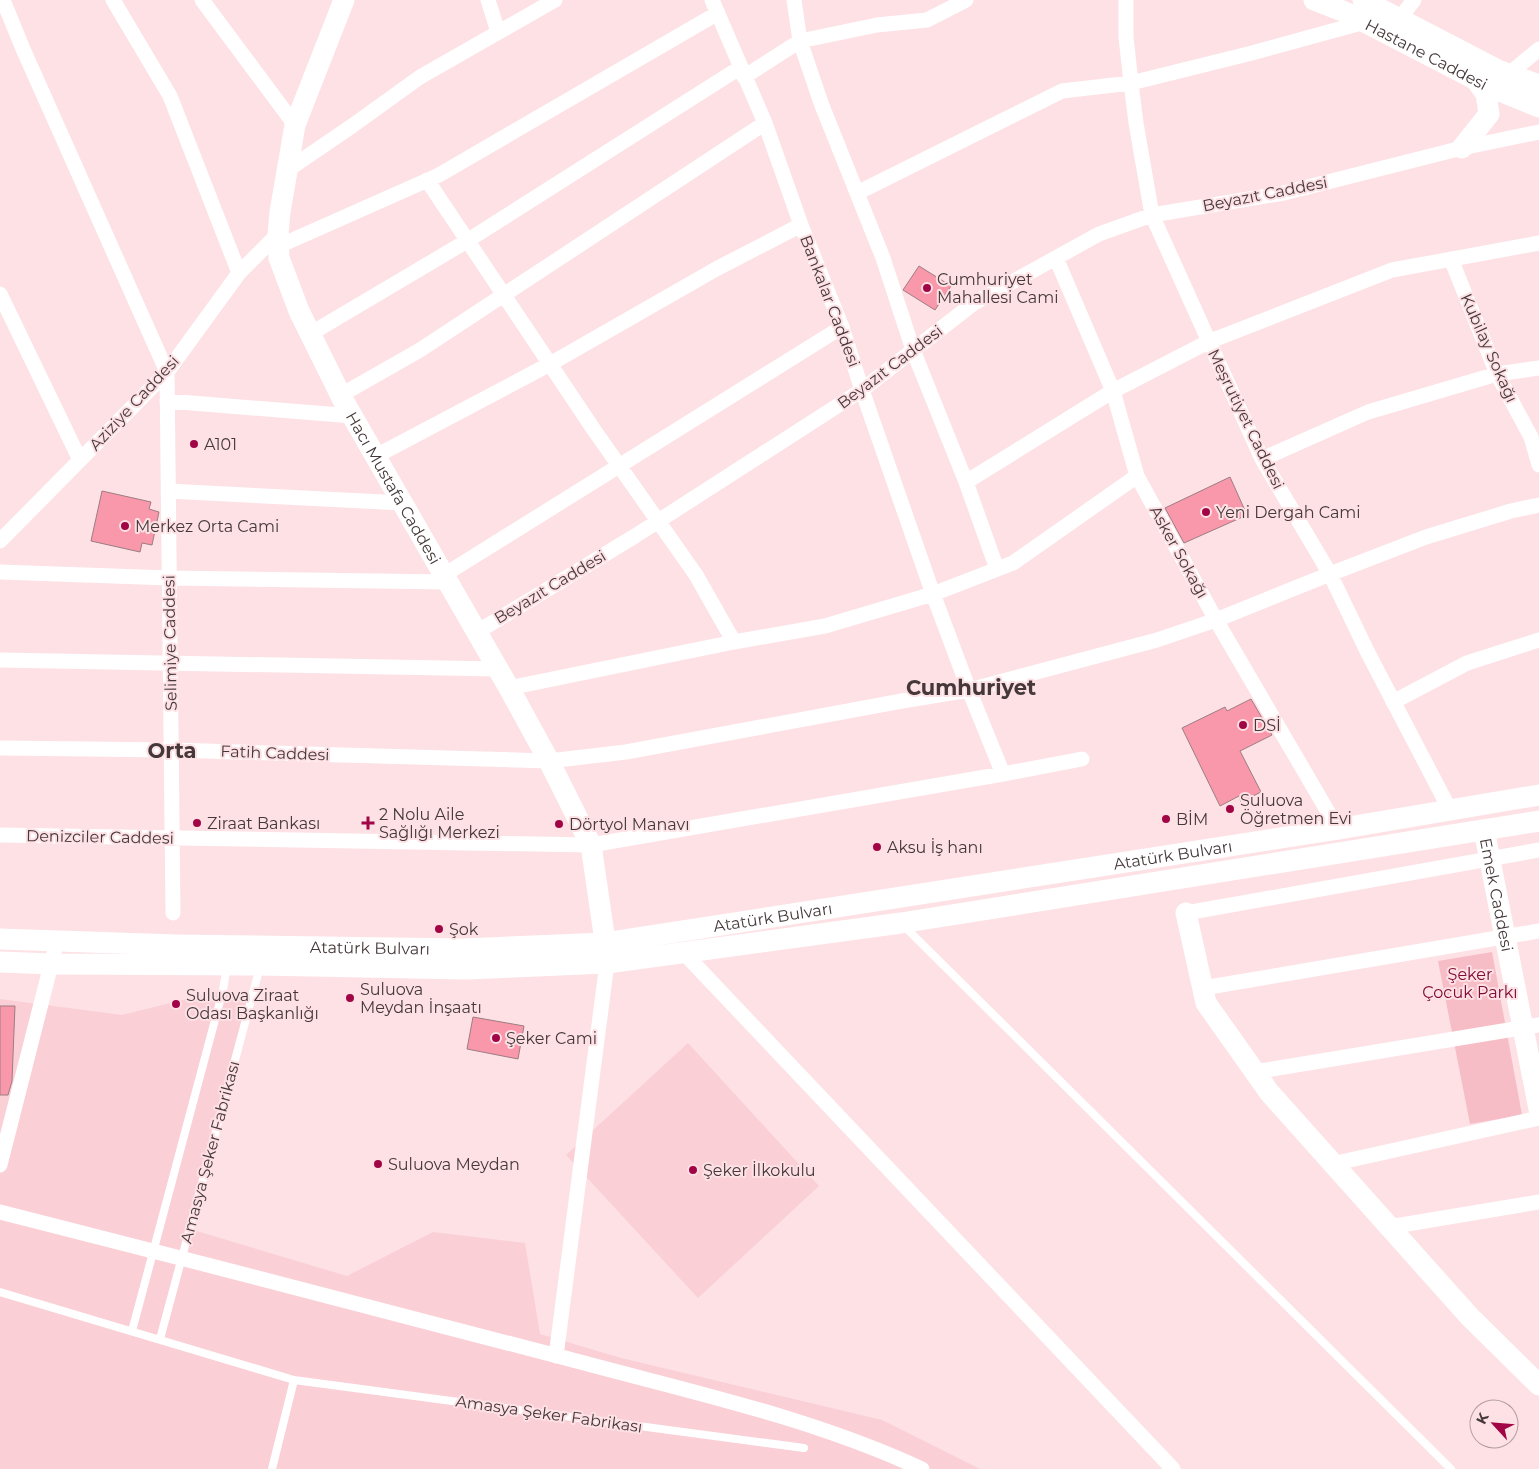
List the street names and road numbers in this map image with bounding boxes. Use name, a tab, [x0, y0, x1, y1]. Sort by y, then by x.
street label: Hastane Caddesi	[1362, 15, 1491, 94]
street label: Beyazıt Caddesi	[1201, 173, 1329, 215]
street label: Bankalar Caddesi	[796, 232, 864, 370]
street label: Kubilay Sokağı	[1456, 291, 1522, 405]
street label: Beyazıt Caddesi	[834, 321, 946, 413]
street label: Meşrutiyet Caddesi	[1204, 346, 1288, 492]
street label: Aziziye Caddesi	[85, 352, 183, 454]
street label: Hacı Mustafa Caddesi	[342, 408, 445, 567]
street label: Asker Sokağı	[1146, 502, 1212, 602]
street label: Beyazıt Caddesi	[491, 546, 609, 628]
street label: Selimiye Caddesi	[159, 575, 181, 711]
street label: Fatih Caddesi	[220, 742, 330, 764]
street label: Denizciler Caddesi	[26, 826, 174, 848]
street label: Atatürk Bulvarı	[1112, 836, 1234, 873]
street label: Emek Caddesi	[1476, 836, 1517, 953]
street label: Atatürk Bulvarı	[712, 898, 833, 936]
street label: Atatürk Bulvarı	[310, 937, 430, 958]
street label: Amasya Şeker Fabrikası	[176, 1059, 244, 1245]
street label: Amasya Şeker Fabrikası	[454, 1391, 644, 1437]

